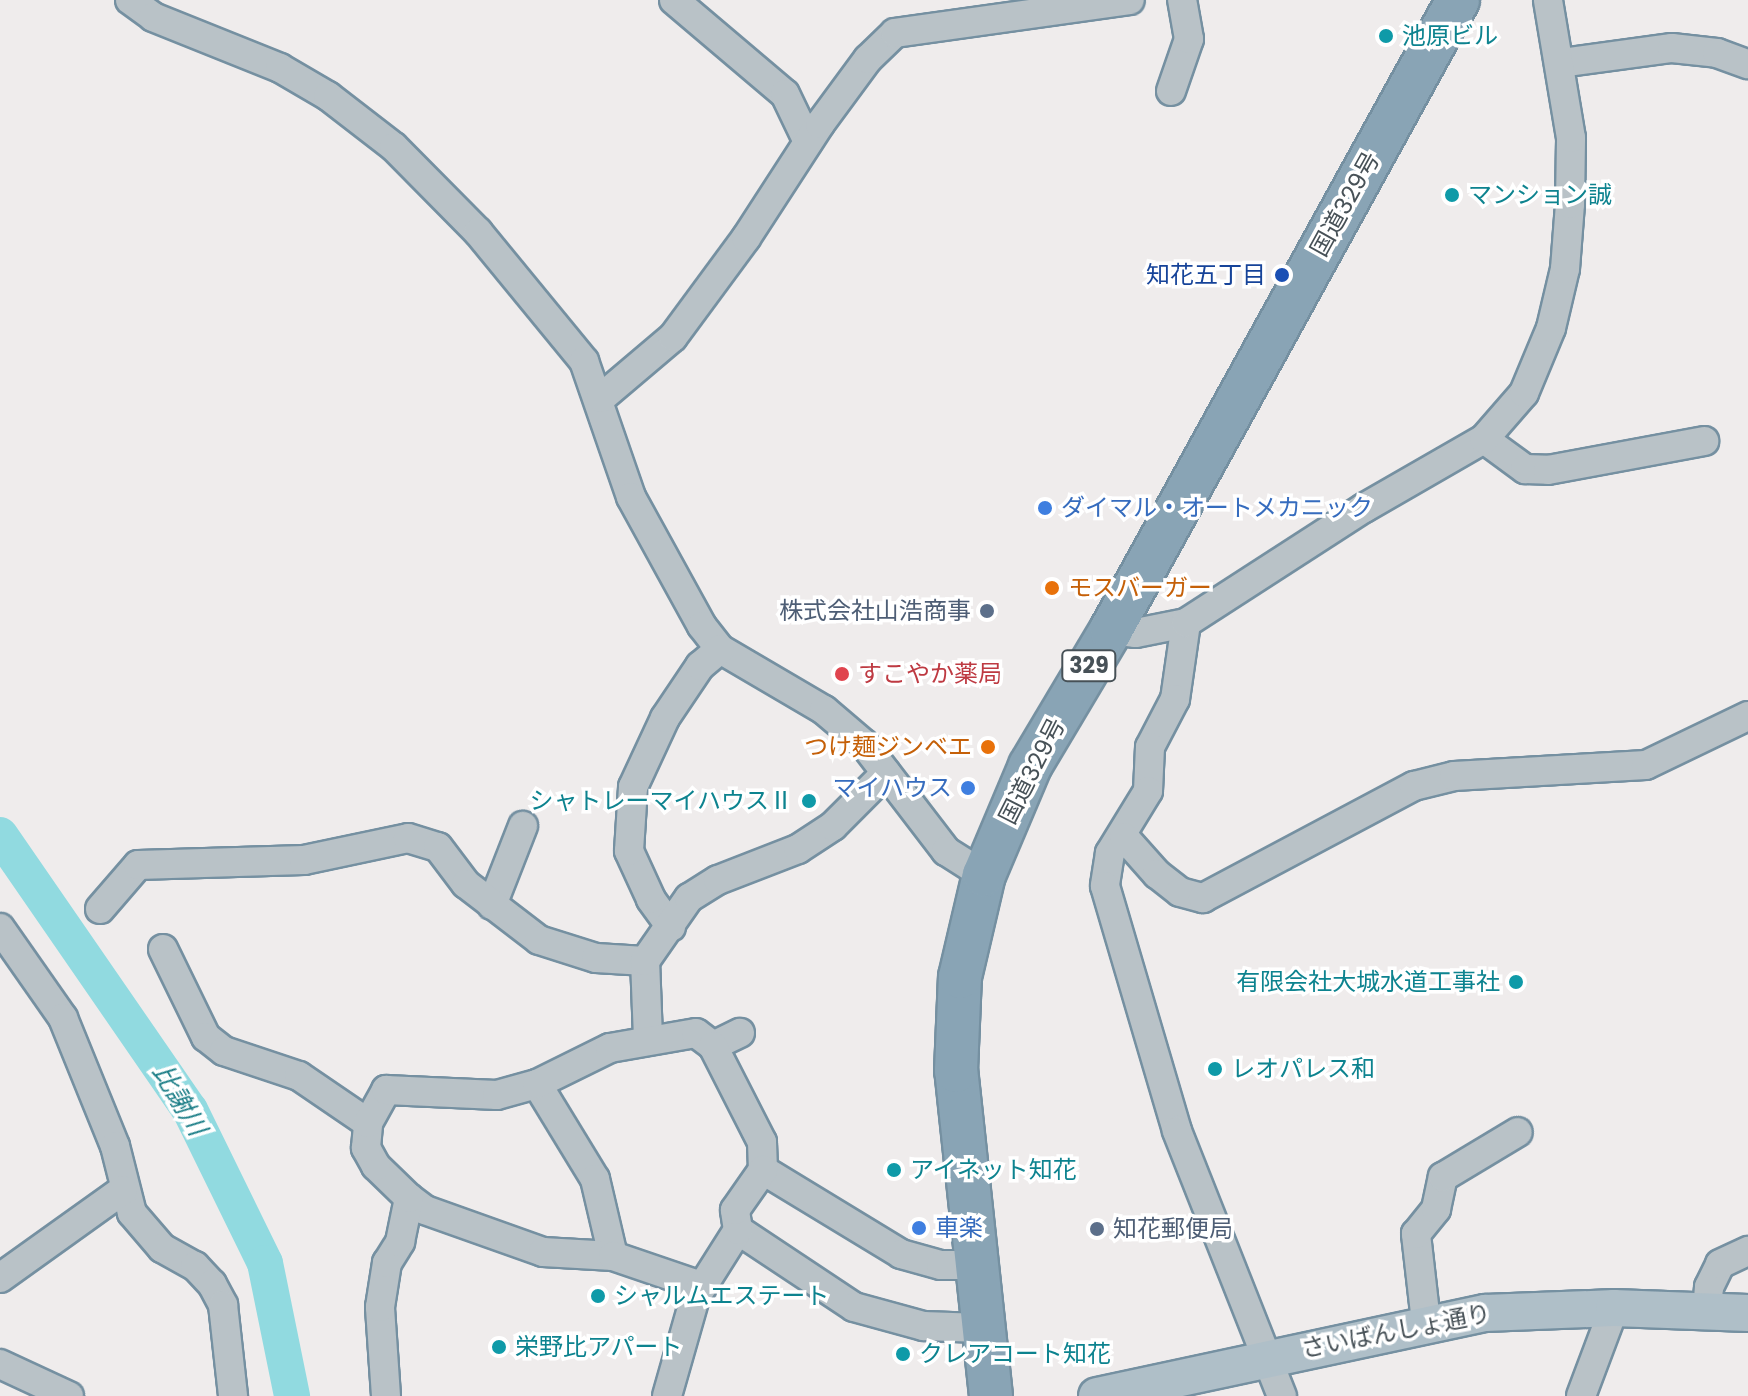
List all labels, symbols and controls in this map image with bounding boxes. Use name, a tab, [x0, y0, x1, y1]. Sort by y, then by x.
place label: 池原ビル	[1402, 22, 1498, 50]
marker: 池原ビル	[1377, 27, 1395, 45]
street label: 国道329号	[1305, 147, 1385, 261]
place label: マンション誠	[1468, 181, 1612, 209]
marker: マンション誠	[1443, 186, 1461, 204]
place label: 知花五丁目	[1146, 261, 1266, 289]
marker: 知花五丁目	[1273, 266, 1291, 284]
place label: ダイマル・オートメカニック	[1061, 494, 1373, 522]
marker: ダイマル・オートメカニック	[1036, 499, 1054, 517]
place label: モスバーガー	[1068, 574, 1212, 602]
marker: モスバーガー	[1043, 579, 1061, 597]
place label: 株式会社山浩商事	[779, 597, 971, 625]
marker: 株式会社山浩商事	[978, 602, 996, 620]
road number: 329	[1061, 648, 1117, 684]
place label: すこやか薬局	[858, 660, 1002, 688]
marker: すこやか薬局	[833, 665, 851, 683]
street label: 国道329号	[993, 713, 1071, 829]
place label: つけ麺ジンベエ	[804, 733, 972, 761]
marker: つけ麺ジンベエ	[979, 738, 997, 756]
place label: マイハウス	[832, 774, 952, 802]
marker: マイハウス	[959, 779, 977, 797]
place label: シャトレーマイハウスⅡ	[529, 787, 793, 815]
marker: シャトレーマイハウスⅡ	[800, 792, 818, 810]
place label: 有限会社大城水道工事社	[1236, 968, 1500, 996]
marker: 有限会社大城水道工事社	[1507, 973, 1525, 991]
place label: レオパレス和	[1231, 1055, 1375, 1083]
water label: 比謝川	[146, 1059, 212, 1141]
marker: レオパレス和	[1206, 1060, 1224, 1078]
place label: アイネット知花	[910, 1156, 1078, 1184]
marker: アイネット知花	[885, 1161, 903, 1179]
place label: 車楽	[935, 1214, 983, 1242]
place label: 知花郵便局	[1113, 1215, 1233, 1243]
marker: 車楽	[910, 1219, 928, 1237]
marker: 知花郵便局	[1088, 1220, 1106, 1238]
place label: シャルムエステート	[614, 1282, 830, 1310]
marker: シャルムエステート	[589, 1287, 607, 1305]
street label: さいばんしょ通り	[1299, 1299, 1493, 1363]
place label: 栄野比アパート	[515, 1333, 683, 1361]
marker: 栄野比アパート	[490, 1338, 508, 1356]
place label: クレアコート知花	[919, 1340, 1111, 1368]
marker: クレアコート知花	[894, 1345, 912, 1363]

